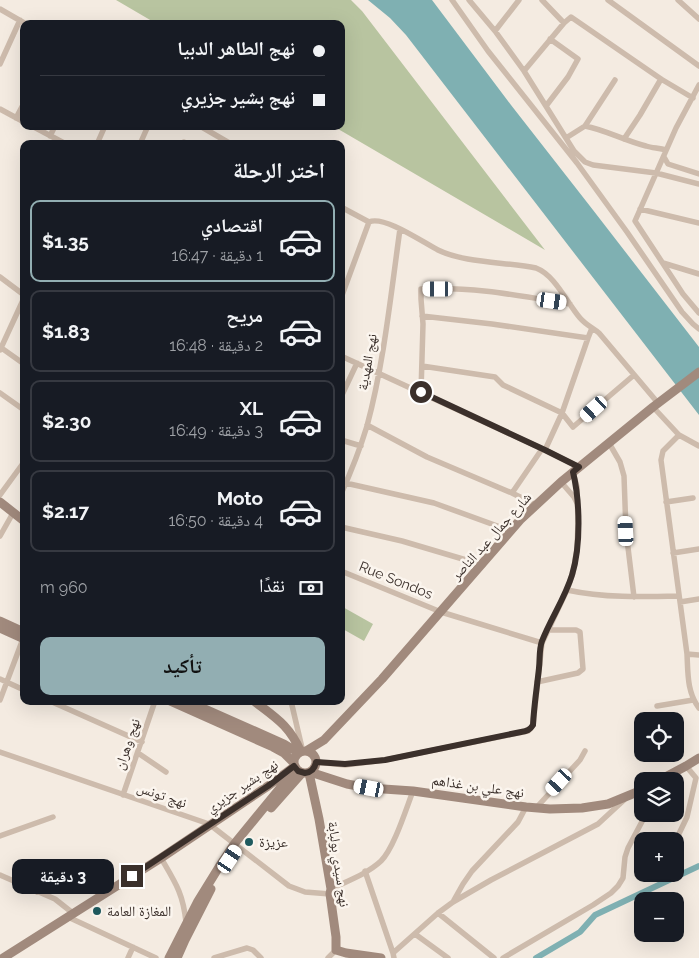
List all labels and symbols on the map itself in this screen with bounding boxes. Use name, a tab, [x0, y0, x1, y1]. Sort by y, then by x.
car	[423, 282, 453, 297]
car	[536, 291, 567, 311]
street label: نهج المهدية	[354, 332, 382, 392]
route start	[410, 381, 432, 403]
car	[577, 393, 610, 425]
street label: شارع جمال عبد الناصر	[447, 489, 536, 585]
car	[617, 516, 634, 546]
street label: Rue Sondos	[357, 558, 435, 602]
street label: نهج وهران	[111, 716, 145, 772]
street label: نهج بشير جزيري	[203, 756, 283, 819]
car	[543, 766, 574, 798]
street label: نهج علي بن غذاهم	[430, 772, 525, 804]
car	[352, 778, 385, 798]
street label: نهج تونس	[134, 779, 189, 813]
street label: نهج سيدي بولبابة	[322, 820, 353, 909]
place label: عزيزة	[259, 834, 288, 851]
marker: عزيزة	[243, 836, 255, 848]
car	[215, 842, 244, 876]
callout: 3 دقيقة	[12, 858, 114, 894]
route end	[121, 865, 143, 887]
place label: المغازة العامة	[107, 903, 171, 920]
marker: المغازة العامة	[91, 905, 103, 917]

